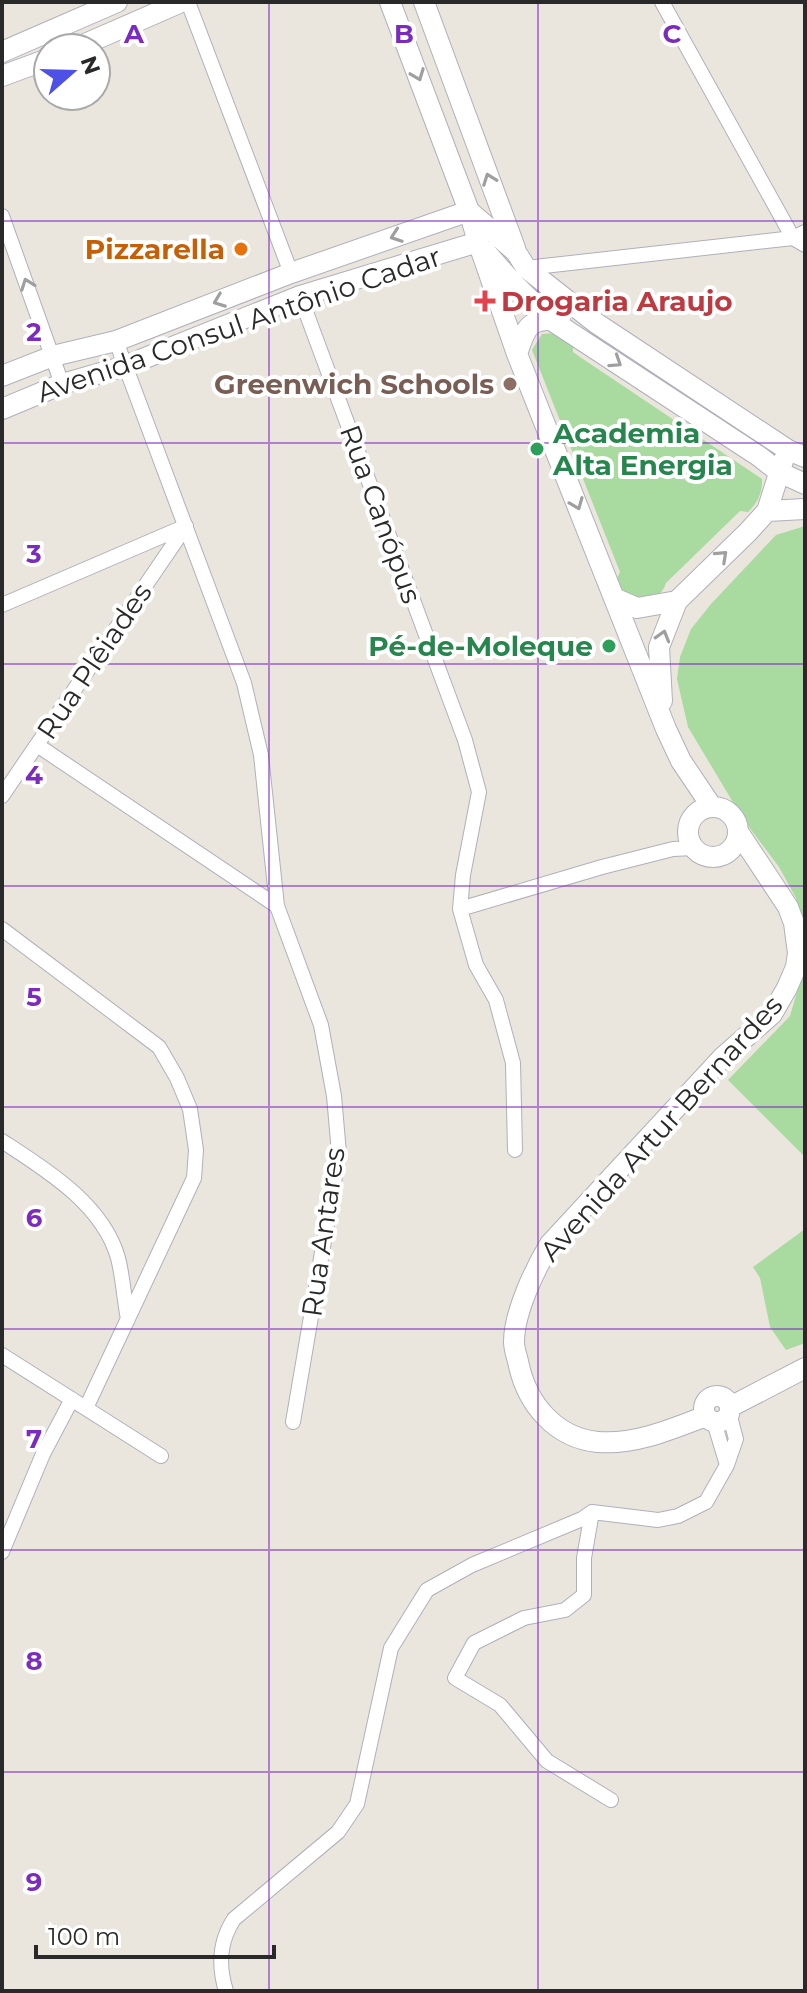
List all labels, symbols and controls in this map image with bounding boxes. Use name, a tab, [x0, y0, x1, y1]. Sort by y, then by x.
text: A	[123, 18, 145, 50]
text: B	[394, 18, 414, 50]
text: C	[663, 18, 682, 50]
north arrow	[32, 32, 112, 112]
text: N	[75, 52, 106, 78]
one-way arrow	[408, 67, 425, 81]
one-way arrow	[483, 173, 499, 187]
one-way arrow	[390, 227, 404, 243]
place label: Pizzarella	[85, 232, 225, 266]
street label: Avenida Consul Antônio Cadar	[33, 239, 445, 409]
marker: Pizzarella	[232, 240, 250, 258]
one-way arrow	[20, 278, 37, 292]
place label: Drogaria Araujo	[501, 284, 733, 318]
one-way arrow	[213, 291, 227, 308]
marker: Drogaria Araujo	[476, 292, 494, 310]
text: 2	[26, 316, 42, 348]
one-way arrow	[607, 353, 622, 368]
place label: Greenwich Schools	[214, 367, 494, 401]
marker: Greenwich Schools	[501, 375, 519, 393]
place label: Academia Alta Energia	[552, 416, 733, 482]
street label: Rua Canópus	[333, 420, 429, 608]
marker: Academia Alta Energia	[528, 440, 546, 458]
one-way arrow	[567, 496, 584, 510]
text: 3	[25, 538, 42, 570]
one-way arrow	[713, 551, 727, 565]
street label: Rua Plêiades	[29, 576, 159, 746]
place label: Pé-de-Moleque	[368, 629, 593, 663]
one-way arrow	[654, 630, 670, 644]
marker: Pé-de-Moleque	[600, 637, 618, 655]
text: 4	[25, 759, 43, 791]
text: 5	[26, 981, 42, 1013]
street label: Avenida Artur Bernardes	[533, 988, 789, 1268]
street label: Rua Antares	[294, 1145, 352, 1319]
text: 6	[26, 1202, 43, 1234]
text: 7	[26, 1423, 42, 1455]
text: 8	[25, 1645, 43, 1677]
text: 9	[26, 1866, 42, 1898]
scale bar	[36, 1909, 274, 1959]
text: 100 m	[48, 1922, 120, 1951]

